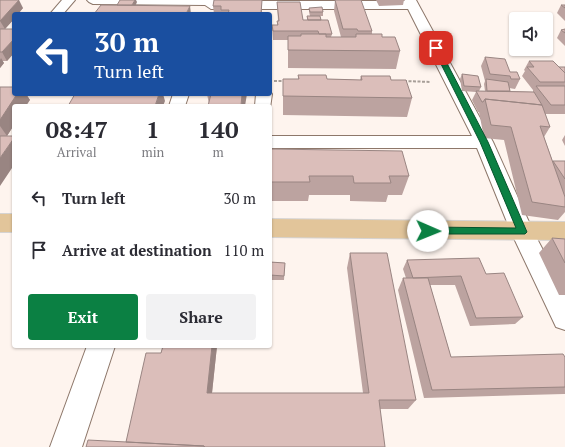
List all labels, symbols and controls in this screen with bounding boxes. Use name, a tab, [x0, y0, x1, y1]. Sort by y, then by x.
map controls	[509, 12, 553, 56]
button: sound	[509, 12, 553, 56]
text: 30 m	[94, 23, 159, 60]
icon: left	[28, 28, 80, 80]
pin	[419, 31, 453, 65]
icon: arrive	[425, 37, 447, 59]
text: Turn left	[94, 59, 164, 83]
text: 08:47	[45, 113, 108, 145]
text: 1	[146, 113, 160, 145]
text: 140	[198, 113, 238, 145]
text: Arrival	[57, 143, 97, 161]
text: min	[141, 143, 164, 161]
text: m	[213, 143, 224, 161]
icon: left	[28, 187, 50, 209]
text: Turn left	[62, 188, 126, 208]
text: 30 m	[223, 188, 256, 208]
position arrow	[407, 210, 449, 252]
icon: arrive	[28, 239, 50, 261]
text: Arrive at destination	[62, 240, 212, 260]
text: 110 m	[224, 240, 264, 260]
button: Exit	[28, 294, 138, 340]
button: Share	[146, 294, 256, 340]

